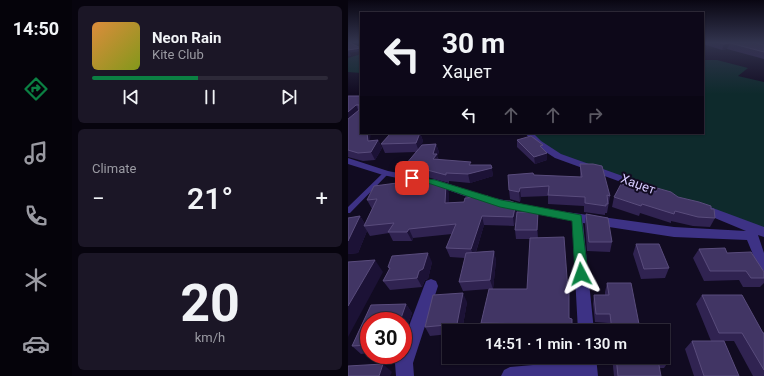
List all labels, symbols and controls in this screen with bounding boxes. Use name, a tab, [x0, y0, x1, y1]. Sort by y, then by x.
text: 14:50	[13, 18, 59, 39]
text: 30 m	[442, 27, 505, 60]
icon: left	[376, 28, 428, 80]
text: Neon Rain	[152, 29, 221, 47]
text: Kite Club	[152, 47, 204, 62]
text: Хаџет	[442, 61, 492, 82]
icon: directions	[22, 75, 50, 103]
icon: previous	[120, 86, 142, 108]
icon: pause	[199, 86, 221, 108]
icon: next	[278, 86, 300, 108]
icon: left	[458, 104, 480, 126]
icon: ahead	[500, 104, 522, 126]
icon: ahead	[542, 104, 564, 126]
icon: right	[584, 104, 606, 126]
icon: music	[22, 139, 50, 167]
text: Climate	[92, 161, 136, 176]
pin	[395, 161, 429, 195]
icon: arrive	[401, 167, 423, 189]
street label: Хаџет	[619, 171, 657, 197]
text: 21°	[187, 181, 233, 216]
text: −	[92, 186, 105, 211]
text: +	[316, 186, 328, 211]
icon: phone	[22, 202, 50, 230]
position arrow	[560, 253, 602, 295]
icon: climate	[22, 266, 50, 294]
text: 20	[180, 273, 240, 334]
speed limit sign: 30	[360, 312, 412, 364]
icon: car	[22, 330, 50, 358]
text: km/h	[195, 330, 225, 345]
text: 14:51 · 1 min · 130 m	[485, 335, 627, 353]

